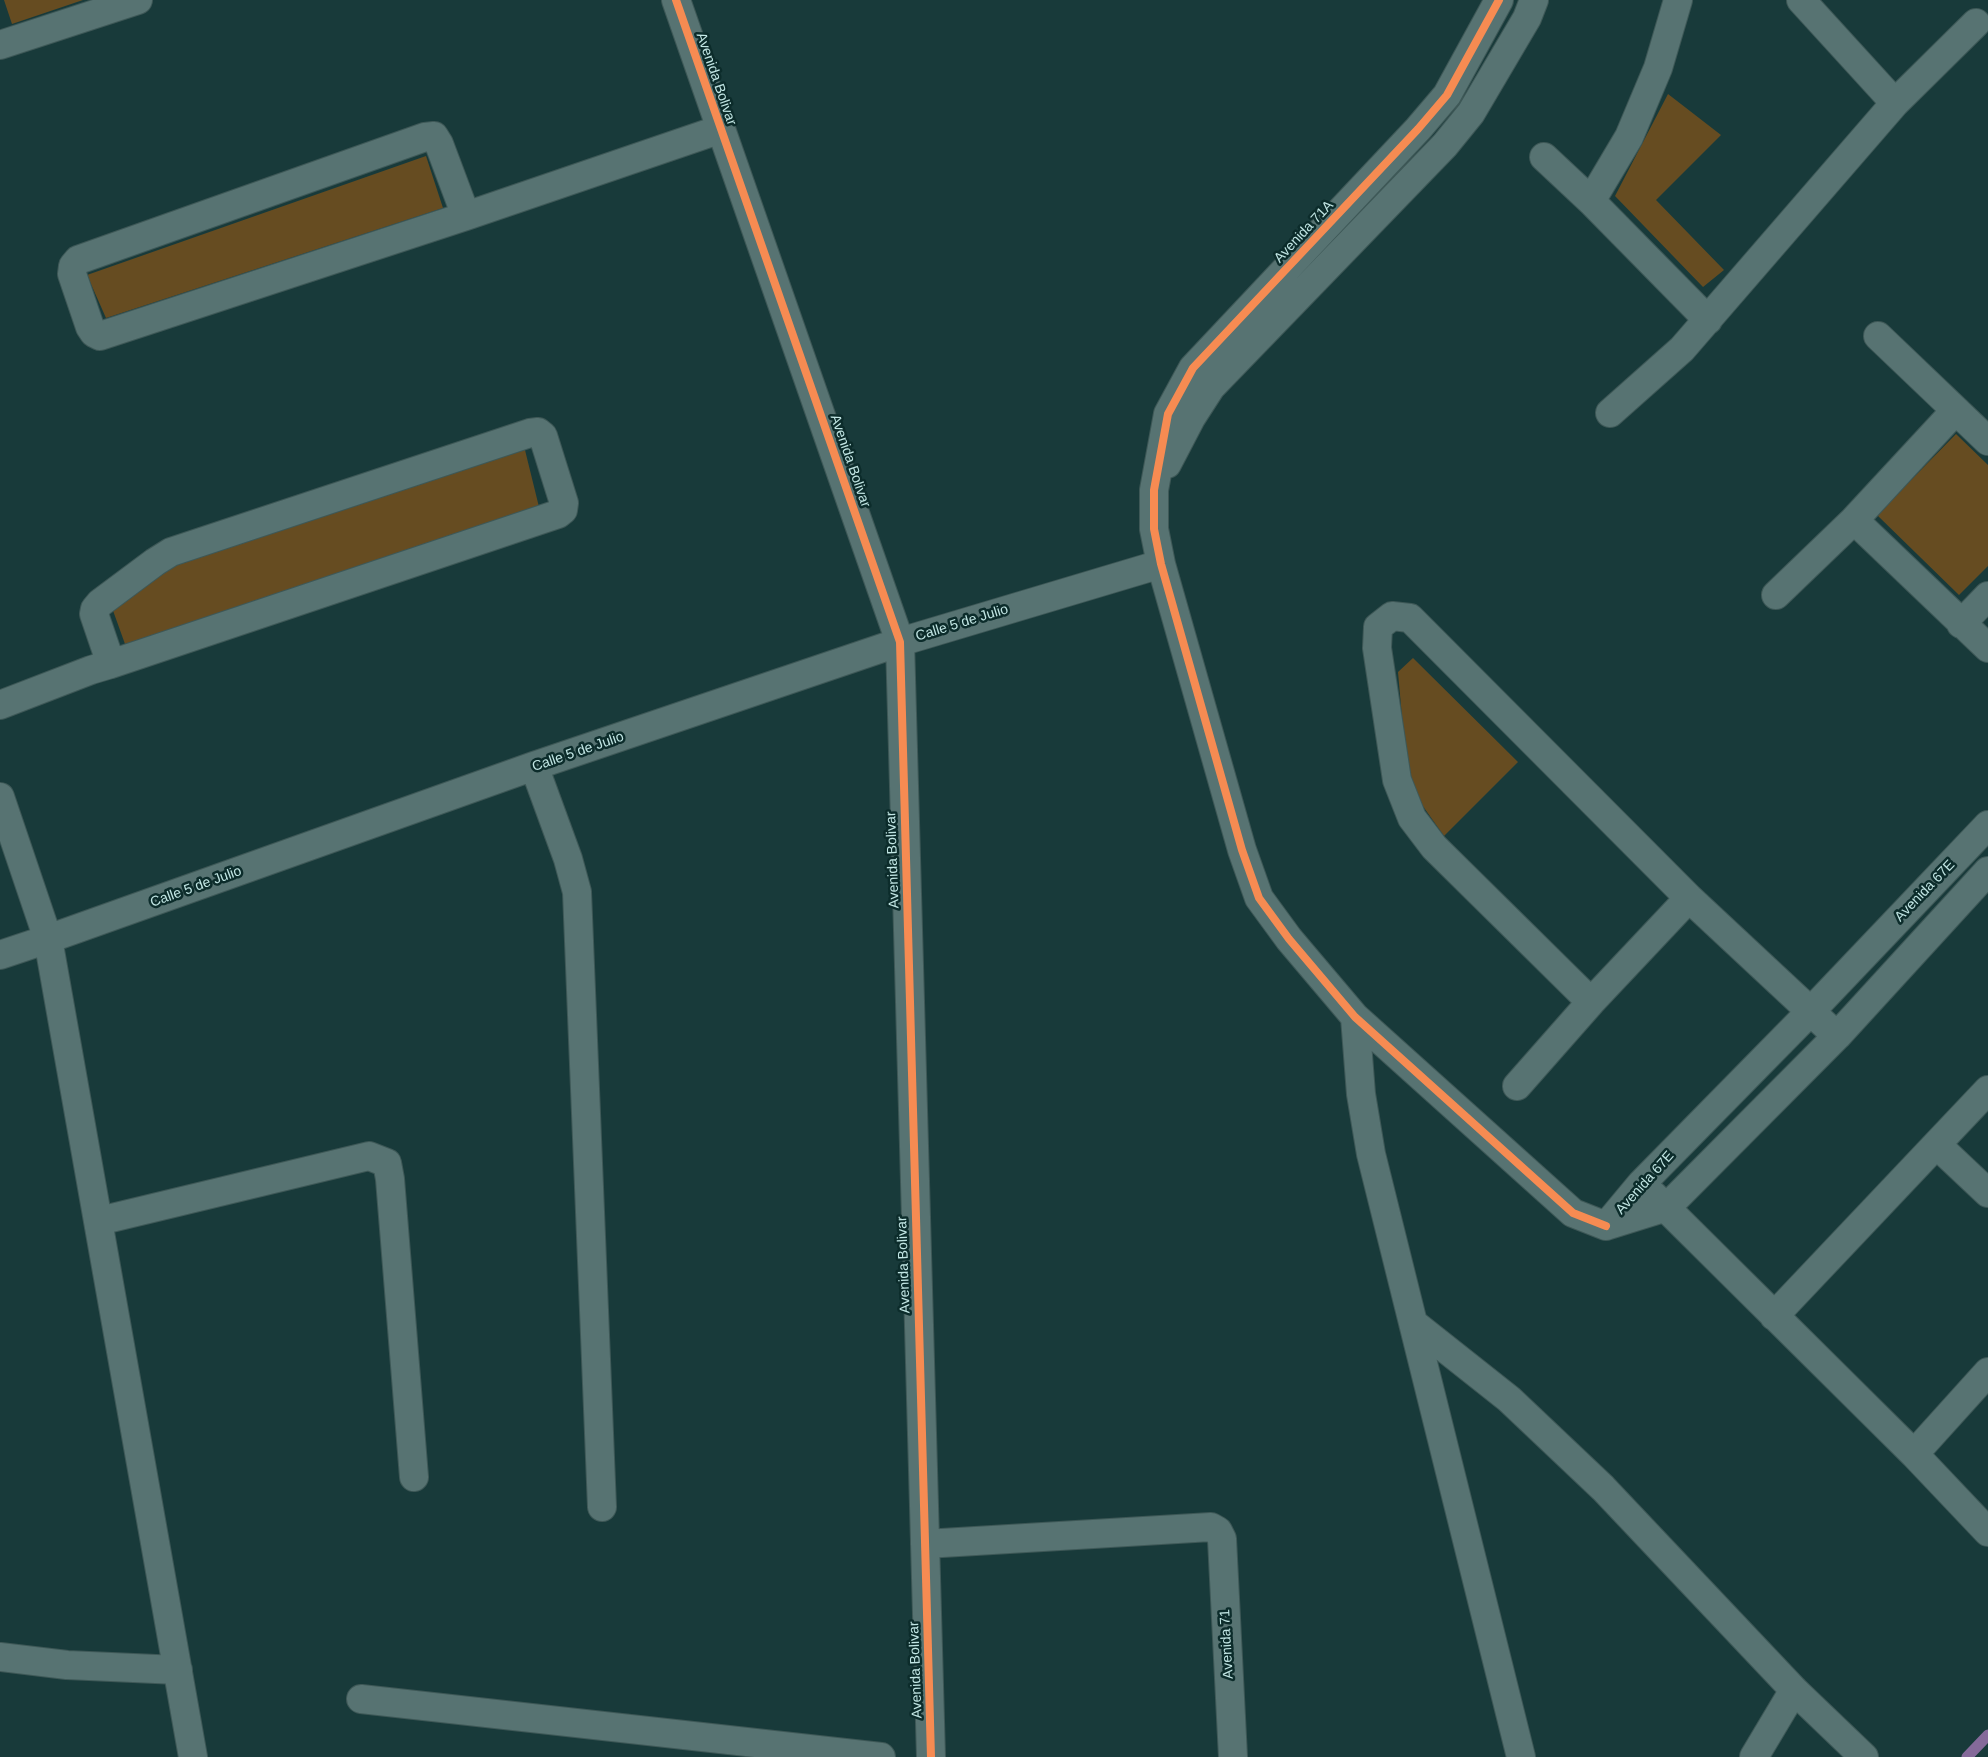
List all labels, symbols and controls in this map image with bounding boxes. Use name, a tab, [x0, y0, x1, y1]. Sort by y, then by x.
street label: Avenida Bolivar	[692, 30, 740, 128]
street label: Avenida 71A	[1271, 197, 1337, 267]
street label: Avenida Bolivar	[826, 412, 874, 510]
street label: Calle 5 de Julio	[914, 601, 1010, 645]
street label: Calle 5 de Julio	[530, 728, 626, 776]
street label: Avenida Bolivar	[883, 811, 903, 909]
street label: Avenida 67E	[1891, 857, 1959, 925]
street label: Calle 5 de Julio	[148, 863, 244, 911]
street label: Avenida 67E	[1612, 1148, 1678, 1218]
street label: Avenida Bolivar	[894, 1216, 914, 1314]
street label: Avenida 71	[1217, 1609, 1237, 1679]
street label: Avenida Bolivar	[906, 1621, 926, 1719]

